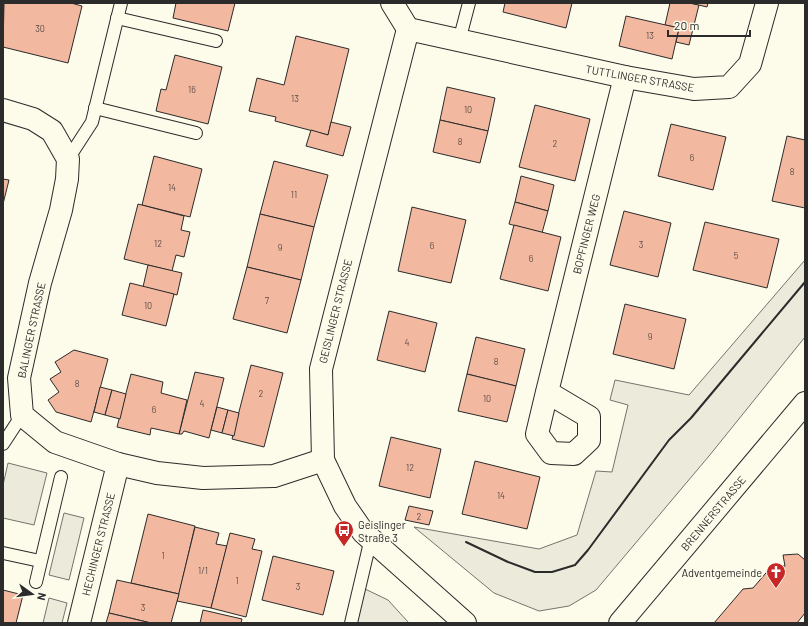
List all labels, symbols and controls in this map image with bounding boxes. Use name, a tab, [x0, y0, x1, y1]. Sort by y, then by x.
scale bar	[668, 12, 750, 38]
text: 20 m	[674, 18, 700, 32]
house number: 30	[35, 23, 45, 34]
house number: 13	[646, 30, 654, 41]
street label: TUTTLINGER STRASSE	[585, 62, 696, 94]
house number: 16	[188, 84, 196, 95]
house number: 13	[291, 93, 299, 104]
house number: 10	[464, 104, 472, 115]
house number: 8	[458, 136, 463, 147]
house number: 2	[553, 138, 558, 149]
house number: 6	[690, 152, 695, 163]
house number: 8	[790, 166, 795, 177]
house number: 14	[168, 182, 176, 193]
house number: 11	[291, 189, 297, 200]
street label: BOPFINGER WEG	[570, 193, 602, 275]
house number: 12	[154, 238, 162, 249]
house number: 3	[639, 239, 644, 250]
house number: 6	[430, 240, 435, 251]
house number: 9	[278, 242, 283, 253]
house number: 5	[734, 250, 739, 261]
house number: 6	[529, 253, 534, 264]
street label: GEISLINGER STRASSE	[316, 257, 354, 364]
street label: BALINGER STRASSE	[14, 281, 48, 379]
house number: 7	[265, 295, 270, 306]
house number: 10	[144, 300, 152, 311]
house number: 9	[648, 331, 653, 342]
house number: 4	[405, 337, 410, 348]
house number: 8	[494, 356, 499, 367]
house number: 8	[75, 378, 80, 389]
house number: 2	[259, 388, 264, 399]
house number: 10	[483, 393, 491, 404]
house number: 4	[200, 398, 205, 409]
house number: 6	[152, 404, 157, 415]
house number: 12	[406, 462, 414, 473]
street label: BRENNERSTRASSE	[678, 473, 748, 553]
house number: 14	[497, 490, 505, 501]
street label: HECHINGER STRASSE	[79, 491, 117, 597]
house number: 2	[417, 511, 422, 522]
place label: Geislinger Straße 3	[358, 518, 406, 544]
bus stop icon: Geislinger Straße 3	[333, 519, 355, 547]
house number: 1	[161, 550, 165, 561]
church icon: Adventgemeinde	[765, 561, 787, 589]
house number: 1/1	[198, 565, 208, 576]
place label: Adventgemeinde	[682, 566, 762, 579]
north arrow	[12, 574, 52, 614]
house number: 1	[235, 575, 239, 586]
house number: 3	[296, 581, 301, 592]
text: N	[35, 591, 49, 602]
house number: 3	[141, 602, 146, 613]

